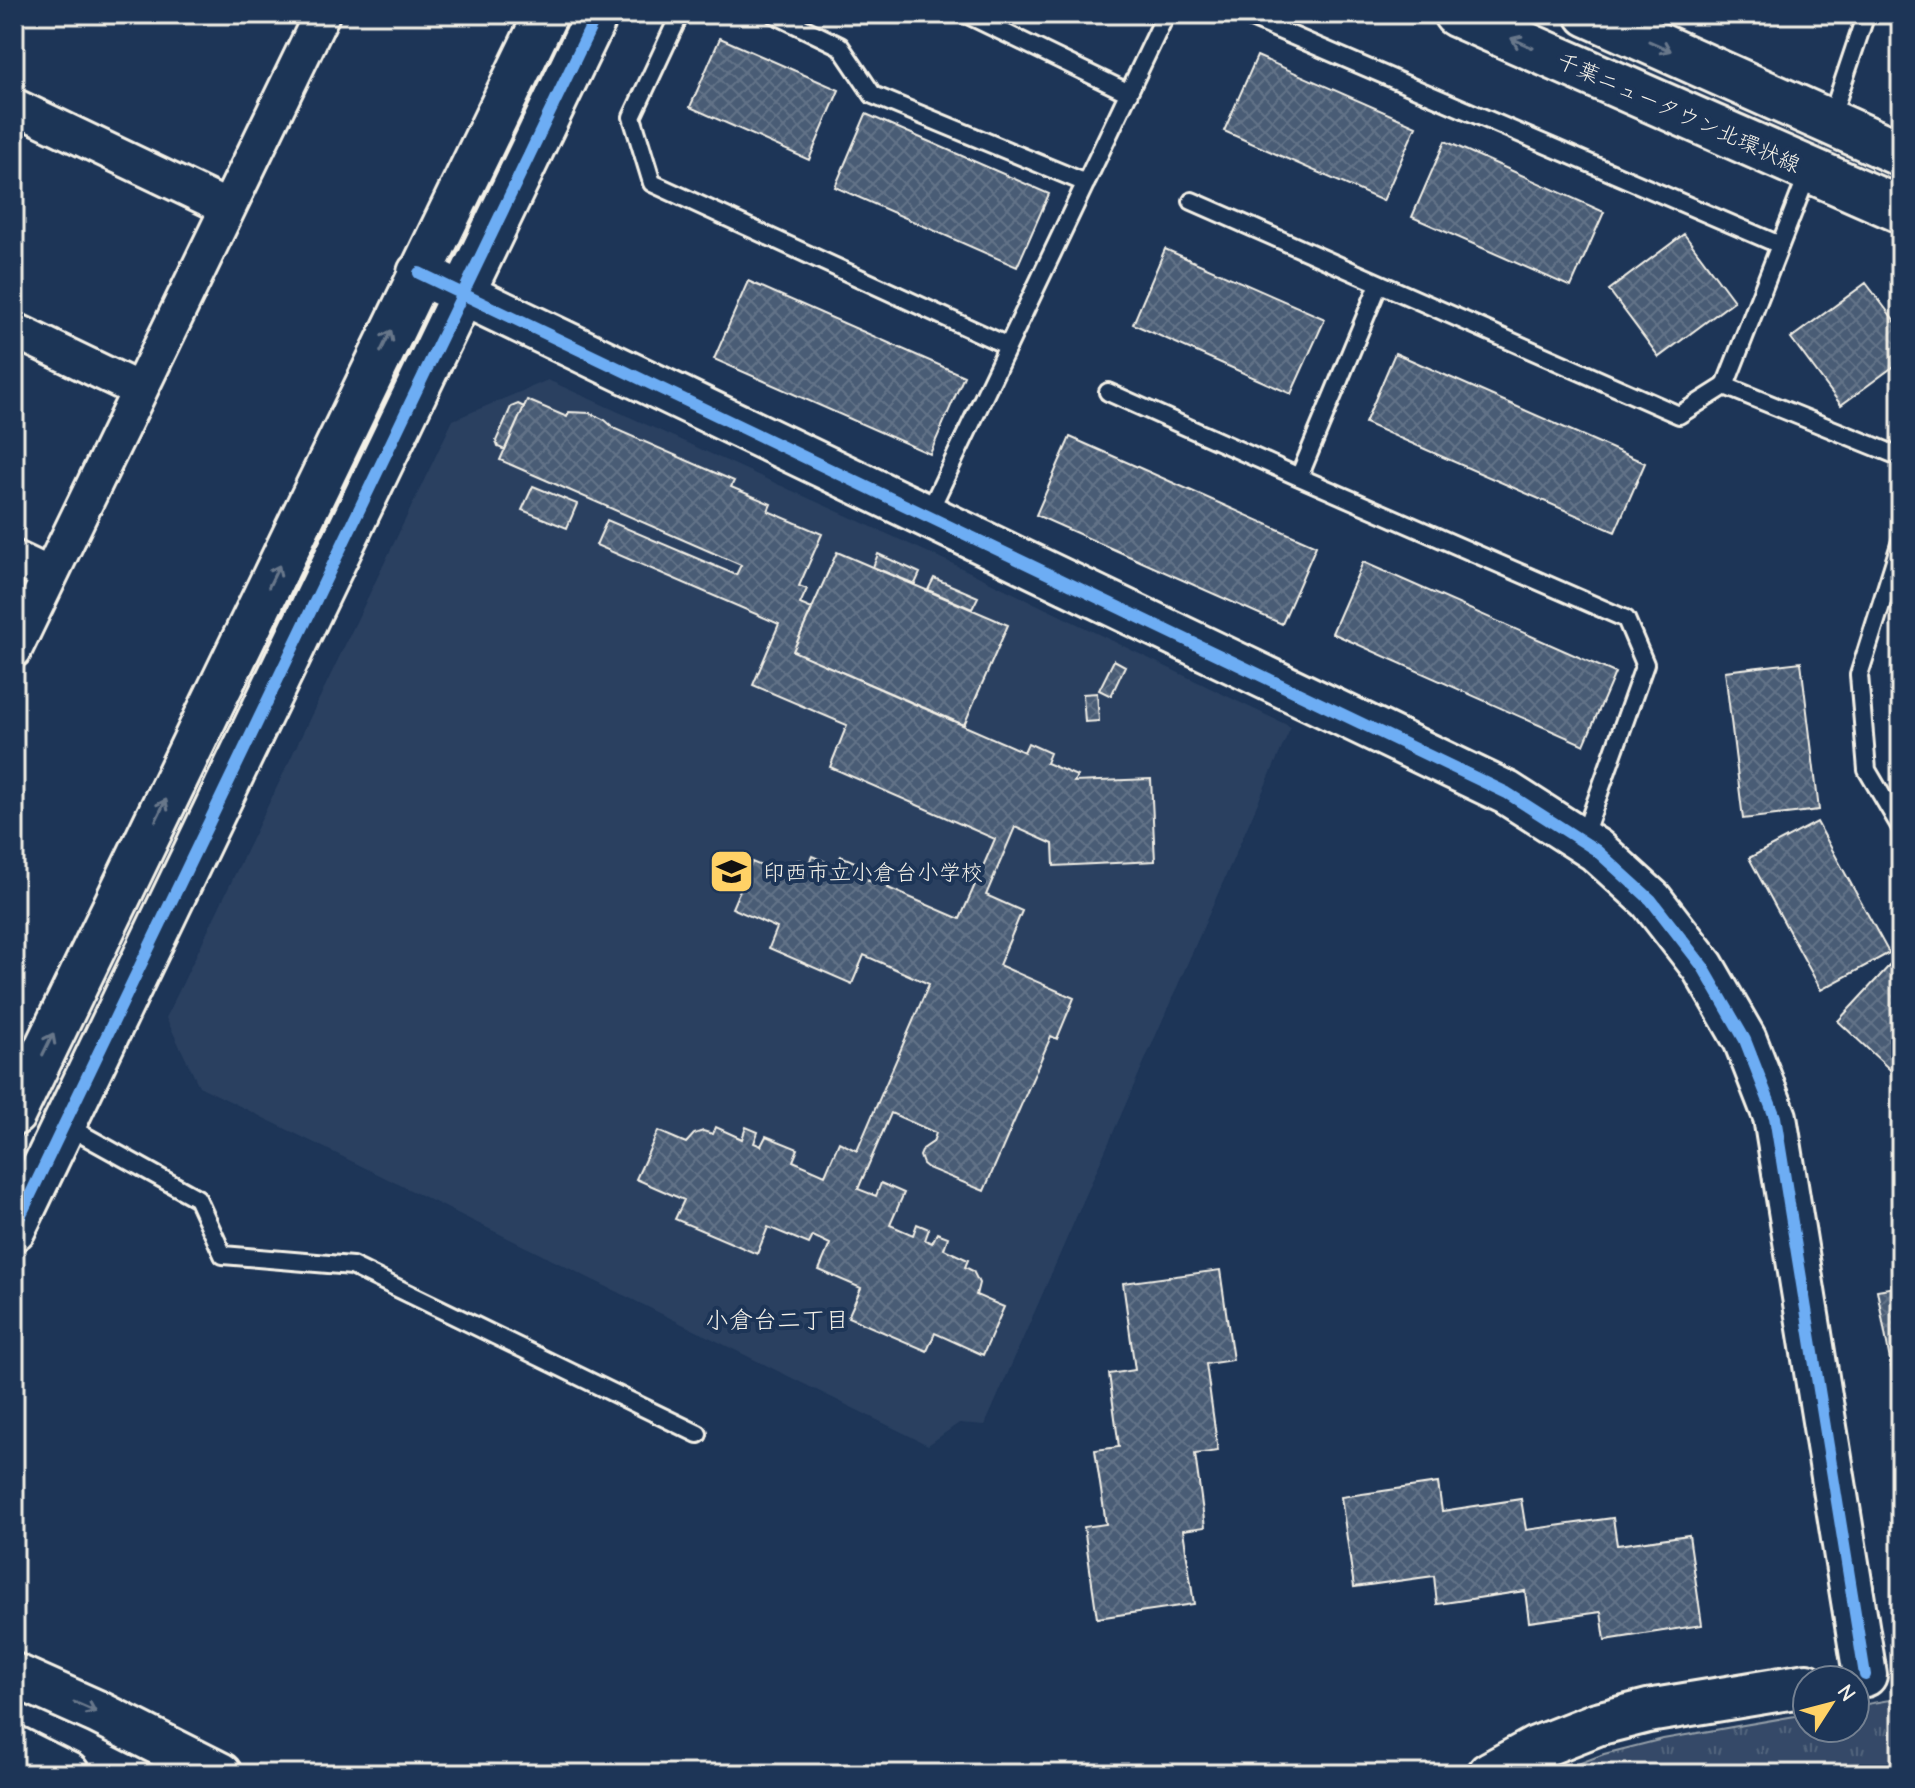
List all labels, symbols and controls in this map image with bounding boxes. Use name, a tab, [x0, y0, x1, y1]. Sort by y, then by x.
one-way arrow	[1510, 35, 1534, 50]
one-way arrow	[1647, 39, 1671, 54]
street label: 千葉ニュータウン北環状線	[1553, 47, 1804, 178]
one-way arrow	[379, 330, 394, 354]
one-way arrow	[266, 564, 282, 588]
one-way arrow	[154, 798, 169, 822]
school or university icon: 印西市立小倉台小学校	[708, 848, 756, 896]
place label: 印西市立小倉台小学校	[763, 860, 983, 886]
one-way arrow	[41, 1033, 56, 1057]
district label: 小倉台二丁目	[705, 1306, 849, 1334]
north arrow	[1791, 1664, 1871, 1744]
text: N	[1832, 1679, 1861, 1706]
one-way arrow	[73, 1700, 97, 1715]

